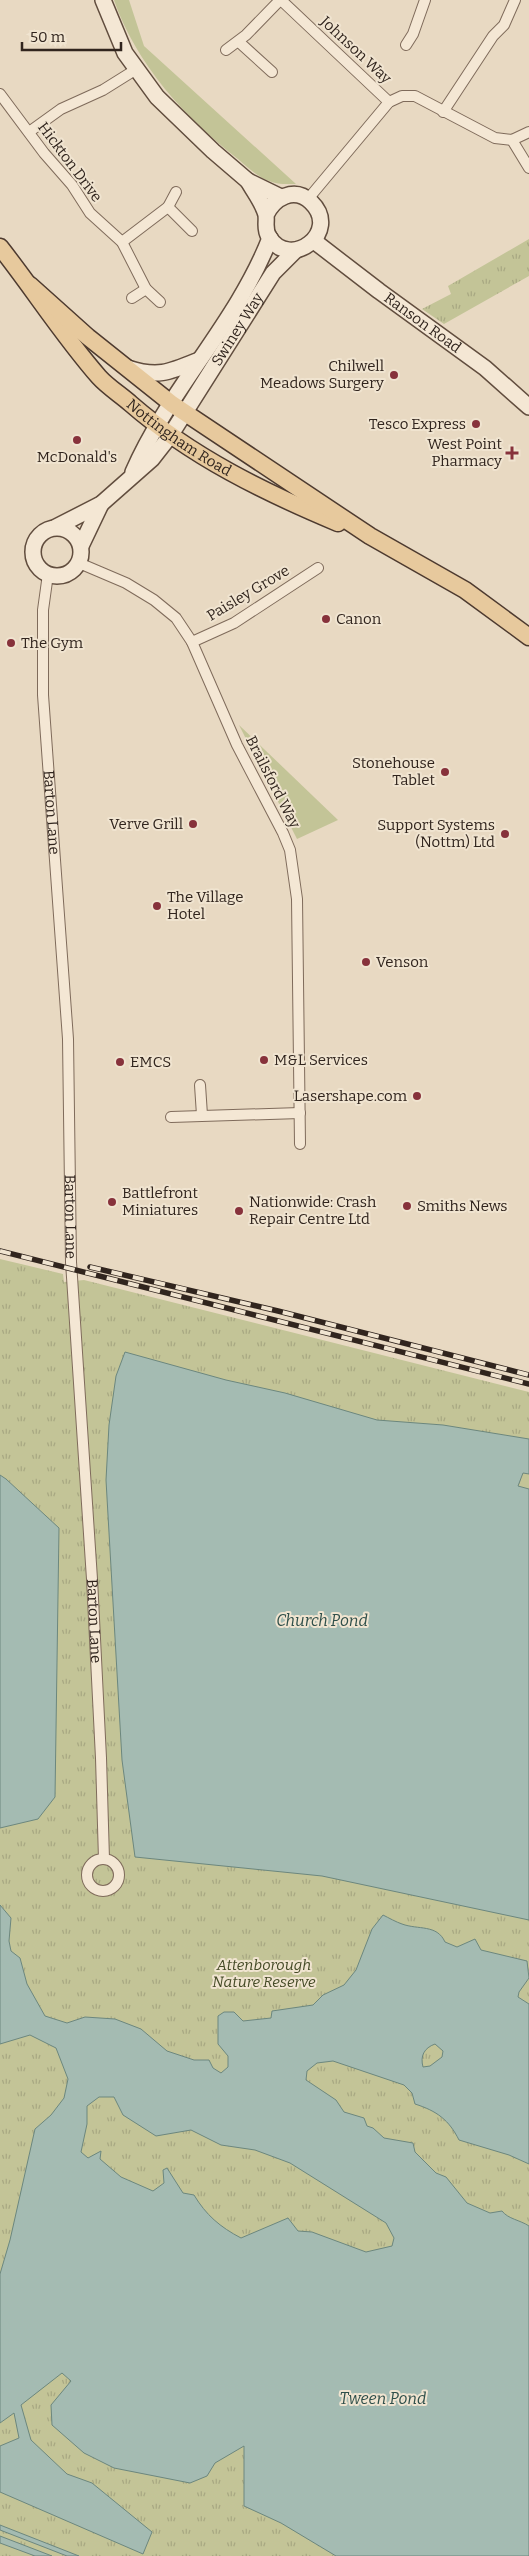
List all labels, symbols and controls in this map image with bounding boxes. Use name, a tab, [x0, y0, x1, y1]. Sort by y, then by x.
street label: Johnson Way	[316, 12, 395, 87]
scale bar	[22, 20, 121, 52]
text: 50 m	[30, 28, 66, 46]
street label: Hickton Drive	[34, 118, 106, 206]
street label: Swiney Way	[208, 289, 267, 369]
street label: Ranson Road	[381, 289, 465, 357]
place label: Chilwell Meadows Surgery	[260, 357, 384, 392]
marker: Chilwell Meadows Surgery	[388, 369, 400, 381]
street label: Nottingham Road	[123, 395, 235, 480]
place label: Tesco Express	[369, 415, 466, 433]
marker: Tesco Express	[470, 418, 482, 430]
marker: McDonald's	[71, 434, 83, 446]
place label: West Point Pharmacy	[427, 435, 503, 470]
marker: West Point Pharmacy	[506, 447, 518, 459]
place label: McDonald's	[37, 448, 117, 466]
street label: Paisley Grove	[203, 561, 293, 625]
place label: Canon	[336, 610, 382, 628]
marker: Canon	[320, 613, 332, 625]
place label: The Gym	[21, 634, 84, 652]
marker: The Gym	[5, 637, 17, 649]
street label: Brailsford Way	[242, 733, 304, 831]
place label: Stonehouse Tablet	[352, 754, 436, 789]
marker: Stonehouse Tablet	[439, 766, 451, 778]
street label: Barton Lane	[39, 769, 64, 855]
place label: Verve Grill	[109, 815, 183, 833]
place label: Support Systems (Nottm) Ltd	[377, 816, 495, 851]
marker: Verve Grill	[187, 818, 199, 830]
marker: Support Systems (Nottm) Ltd	[499, 828, 511, 840]
place label: The Village Hotel	[167, 888, 243, 923]
marker: The Village Hotel	[151, 900, 163, 912]
place label: Venson	[376, 953, 429, 971]
marker: Venson	[360, 956, 372, 968]
place label: M&L Services	[274, 1051, 368, 1069]
place label: EMCS	[130, 1053, 171, 1071]
marker: M&L Services	[258, 1054, 270, 1066]
marker: EMCS	[114, 1056, 126, 1068]
place label: Lasershape.com	[294, 1087, 408, 1105]
marker: Lasershape.com	[411, 1090, 423, 1102]
street label: Barton Lane	[61, 1174, 80, 1259]
place label: Battlefront Miniatures	[122, 1184, 199, 1219]
place label: Nationwide: Crash Repair Centre Ltd	[249, 1193, 377, 1228]
marker: Battlefront Miniatures	[106, 1196, 118, 1208]
place label: Smiths News	[417, 1197, 507, 1215]
marker: Smiths News	[401, 1200, 413, 1212]
marker: Nationwide: Crash Repair Centre Ltd	[233, 1205, 245, 1217]
street label: Barton Lane	[83, 1578, 105, 1664]
water label: Church Pond	[276, 1611, 368, 1630]
park label: Attenborough Nature Reserve	[212, 1956, 316, 1991]
water label: Tween Pond	[340, 2389, 426, 2408]

